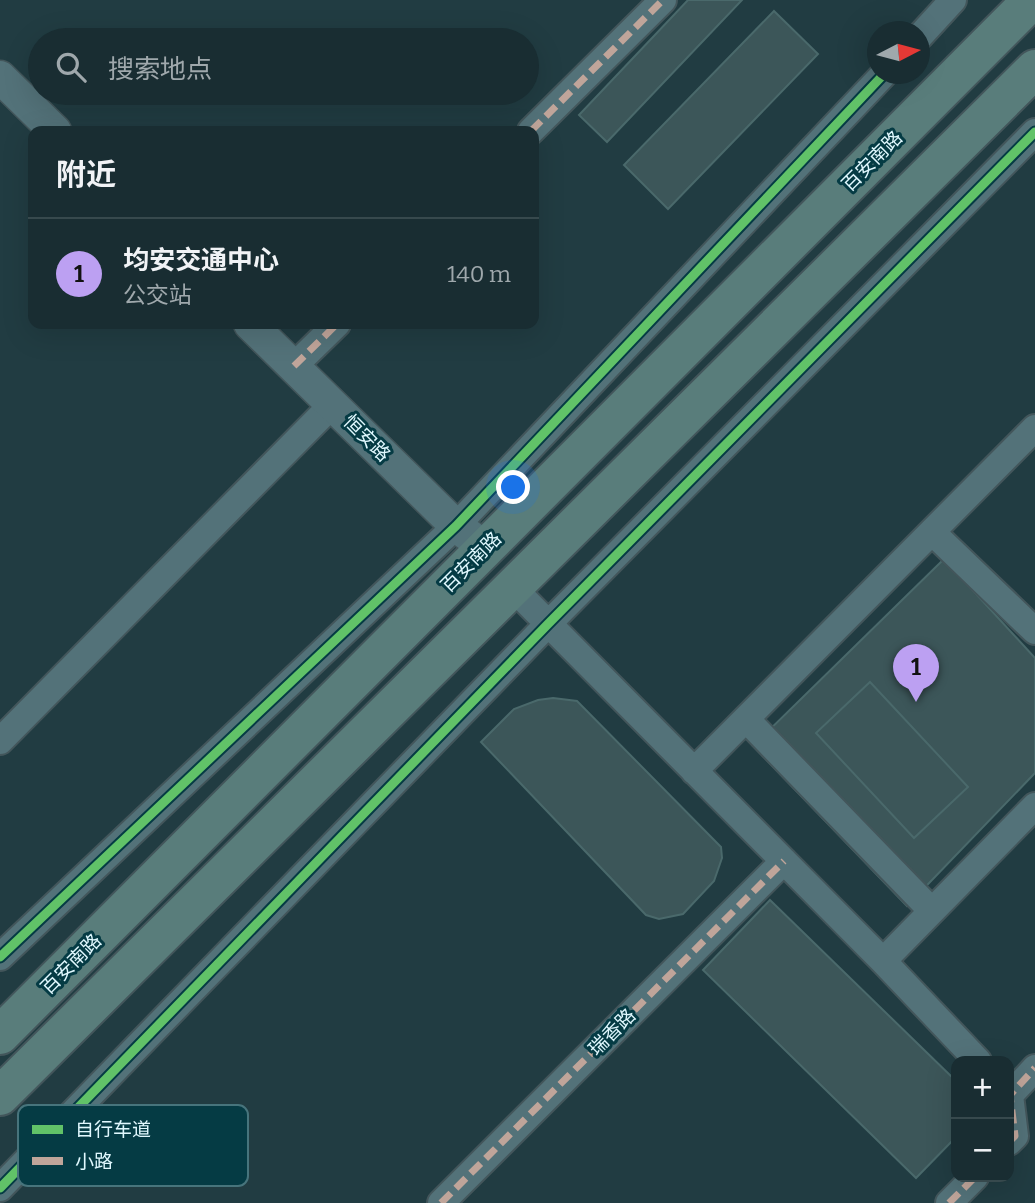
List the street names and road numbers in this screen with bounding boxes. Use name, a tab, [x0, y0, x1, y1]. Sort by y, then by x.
street label: 百安南路	[837, 126, 907, 196]
street label: 恒安路	[339, 410, 395, 466]
street label: 百安南路	[436, 527, 506, 597]
street label: 百安南路	[36, 929, 106, 999]
street label: 瑞香路	[584, 1004, 640, 1060]

